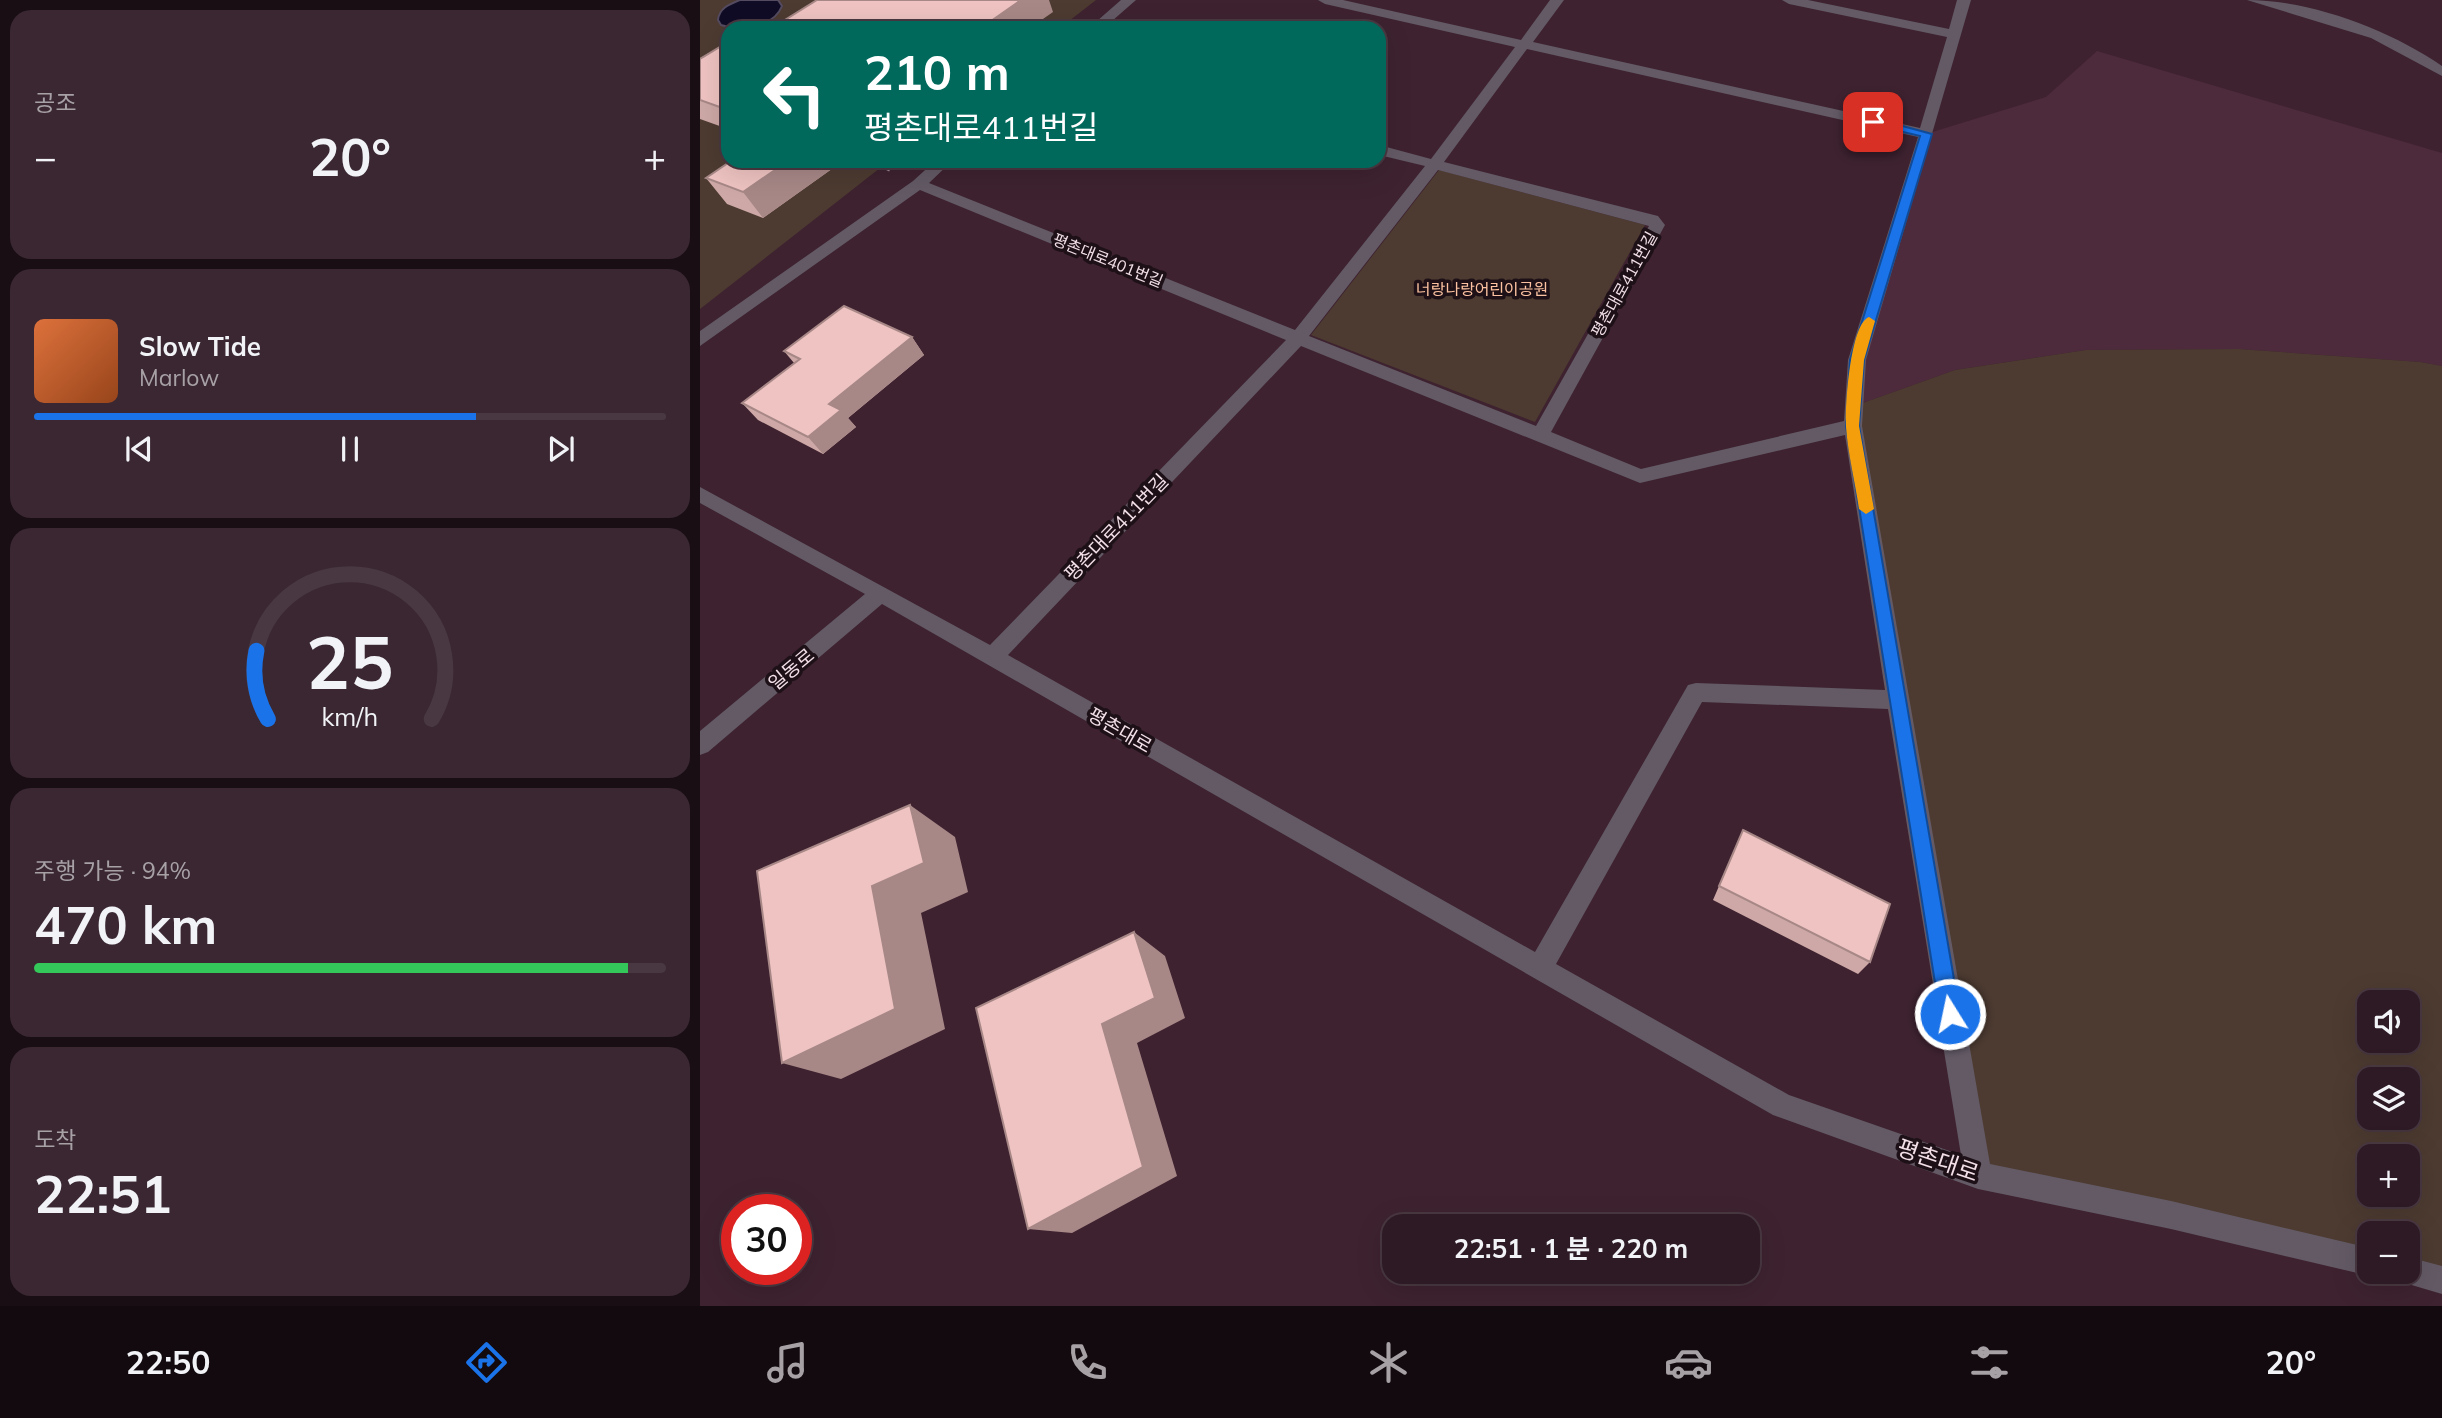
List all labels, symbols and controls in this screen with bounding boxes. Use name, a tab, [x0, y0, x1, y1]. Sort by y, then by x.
text: 210 m	[864, 41, 1010, 102]
icon: left	[749, 49, 840, 140]
text: 공조	[34, 88, 76, 117]
pin	[1843, 92, 1903, 152]
icon: arrive	[1854, 103, 1892, 141]
text: 평촌대로411번길	[864, 107, 1098, 147]
text: 20°	[309, 124, 391, 189]
text: −	[34, 133, 57, 181]
text: +	[643, 133, 666, 181]
street label: 평촌대로411번길	[1587, 228, 1661, 340]
street label: 평촌대로401번길	[1050, 229, 1166, 291]
park label: 너랑나랑어린이공원	[1416, 279, 1548, 299]
text: Slow Tide	[139, 330, 261, 363]
text: Marlow	[139, 363, 219, 392]
icon: previous	[120, 430, 158, 468]
icon: pause	[331, 430, 369, 468]
icon: next	[542, 430, 580, 468]
street label: 평촌대로411번길	[1059, 469, 1173, 585]
text: 25	[306, 616, 394, 707]
street label: 일동로	[763, 643, 819, 695]
text: km/h	[322, 701, 378, 732]
street label: 평촌대로	[1084, 702, 1156, 758]
text: 주행 가능 · 94%	[34, 856, 191, 885]
text: 470 km	[34, 892, 217, 957]
position arrow	[1913, 977, 1987, 1051]
map controls	[2357, 990, 2420, 1284]
button: sound	[2357, 990, 2420, 1053]
button: layers	[2357, 1067, 2420, 1130]
text: 도착	[34, 1125, 76, 1154]
street label: 평촌대로	[1893, 1133, 1983, 1187]
button: +	[2357, 1144, 2420, 1207]
text: 22:51	[34, 1161, 172, 1226]
speed limit sign: 30	[721, 1194, 812, 1285]
button: −	[2357, 1221, 2420, 1284]
text: 22:51 · 1 분 · 220 m	[1454, 1232, 1688, 1265]
icon: directions	[462, 1338, 511, 1387]
icon: music	[763, 1338, 812, 1387]
icon: phone	[1063, 1338, 1112, 1387]
icon: climate	[1364, 1338, 1413, 1387]
icon: car	[1664, 1338, 1713, 1387]
icon: filters	[1965, 1338, 2014, 1387]
text: 22:50	[126, 1342, 211, 1382]
text: 20°	[2266, 1342, 2316, 1382]

